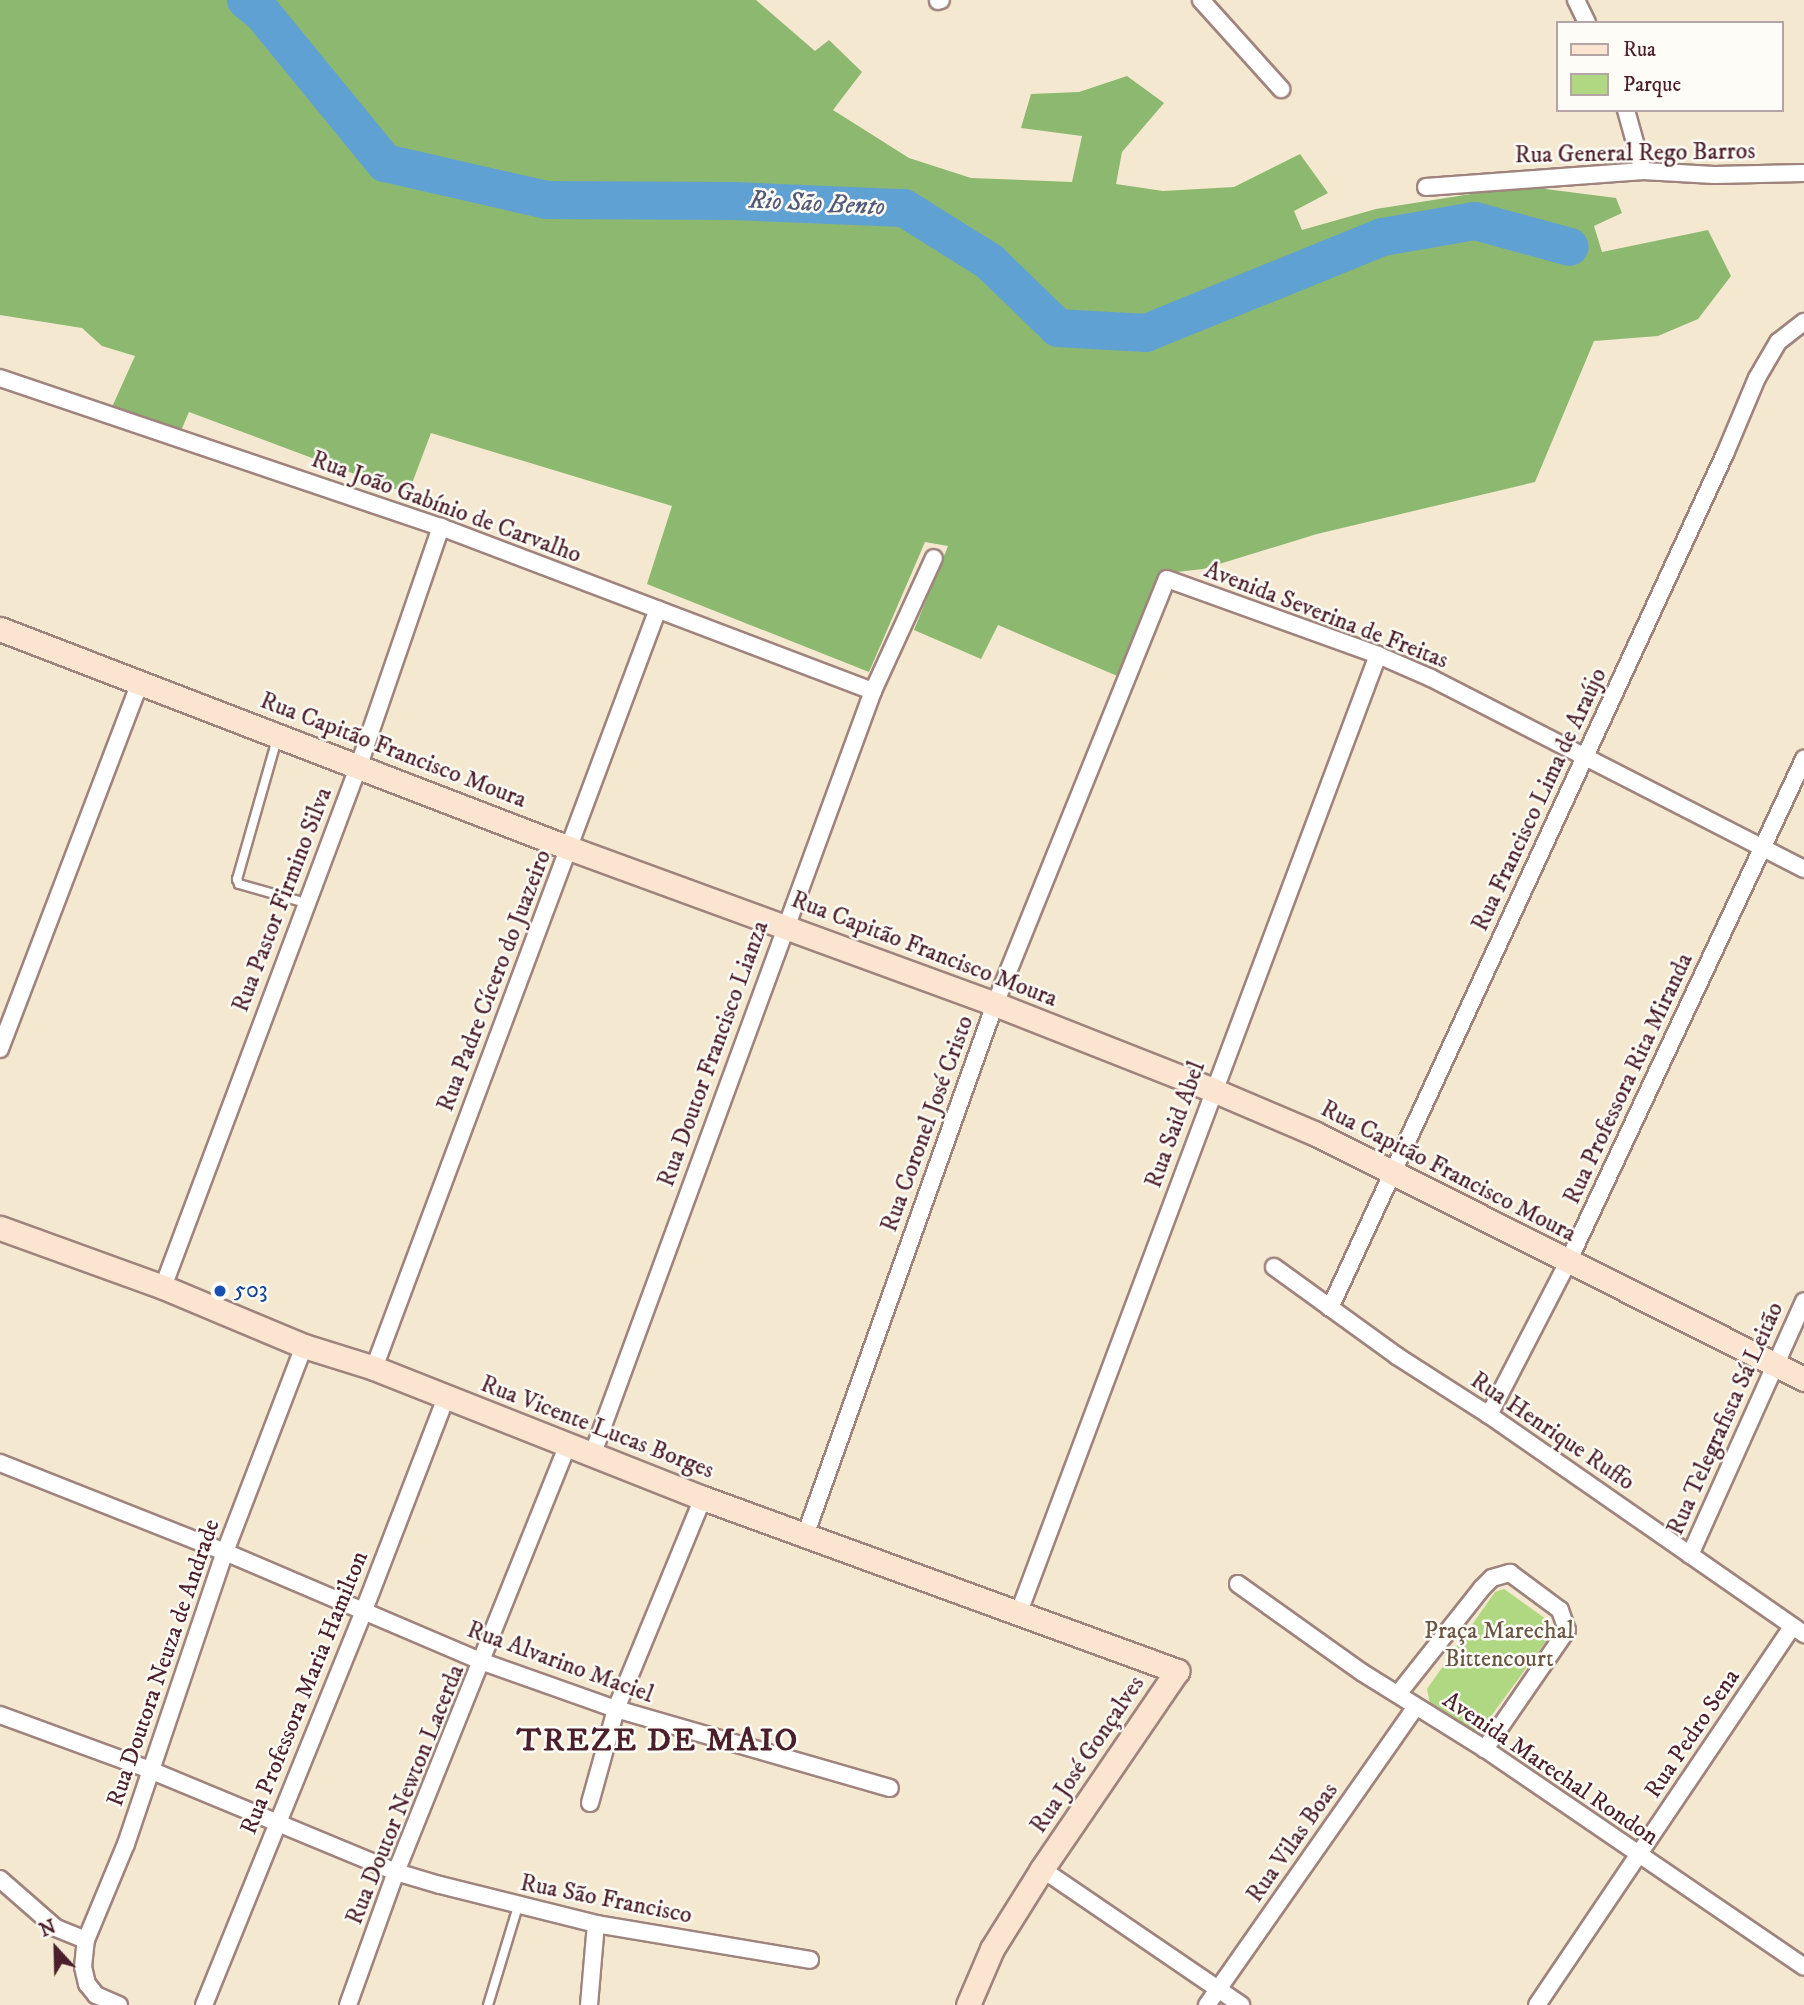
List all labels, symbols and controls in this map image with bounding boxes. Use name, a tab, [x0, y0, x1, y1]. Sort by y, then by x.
legend	[1556, 21, 1783, 112]
text: Rua	[1623, 37, 1656, 63]
text: Parque	[1623, 72, 1681, 98]
street label: Rua General Rego Barros	[1514, 138, 1756, 170]
water label: Rio São Bento	[748, 185, 886, 223]
street label: Rua João Gabínio de Carvalho	[307, 446, 585, 570]
street label: Avenida Severina de Freitas	[1200, 556, 1452, 676]
street label: Rua Francisco Lima de Araújo	[1466, 664, 1614, 936]
street label: Rua Capitão Francisco Moura	[256, 687, 530, 815]
street label: Rua Pastor Firmino Silva	[227, 784, 339, 1016]
street label: Rua Padre Cícero do Juazeiro	[432, 846, 558, 1116]
street label: Rua Capitão Francisco Moura	[787, 886, 1061, 1014]
street label: Rua Doutor Francisco Lianza	[652, 917, 776, 1191]
street label: Rua Professora Rita Miranda	[1558, 949, 1700, 1209]
street label: Rua Coronel José Cristo	[875, 1012, 981, 1236]
street label: Rua Said Abel	[1140, 1058, 1212, 1192]
street label: Rua Capitão Francisco Moura	[1316, 1095, 1580, 1249]
place label: 503	[234, 1277, 268, 1305]
marker: 503	[212, 1283, 228, 1299]
street label: Rua Telegrafista Sá Leitão	[1662, 1298, 1790, 1540]
street label: Rua Henrique Ruffo	[1465, 1367, 1639, 1497]
street label: Rua Vicente Lucas Borges	[476, 1370, 718, 1486]
street label: Rua Doutora Neuza de Andrade	[101, 1516, 227, 1810]
street label: Rua Professora Maria Hamilton	[235, 1547, 375, 1839]
street label: Rua Alvarino Maciel	[463, 1616, 657, 1710]
park label: Praça Marechal Bittencourt	[1424, 1618, 1574, 1674]
street label: Rua Doutor Newton Lacerda	[341, 1661, 471, 1929]
street label: Rua Pedro Sena	[1639, 1664, 1747, 1804]
street label: Rua José Gonçalves	[1025, 1671, 1151, 1839]
street label: Avenida Marechal Rondon	[1437, 1686, 1663, 1852]
district label: TREZE DE MAIO	[518, 1722, 798, 1760]
street label: Rua Vilas Boas	[1241, 1778, 1345, 1908]
street label: Rua São Francisco	[518, 1869, 694, 1931]
north arrow	[21, 1914, 91, 1984]
text: N	[36, 1915, 59, 1943]

